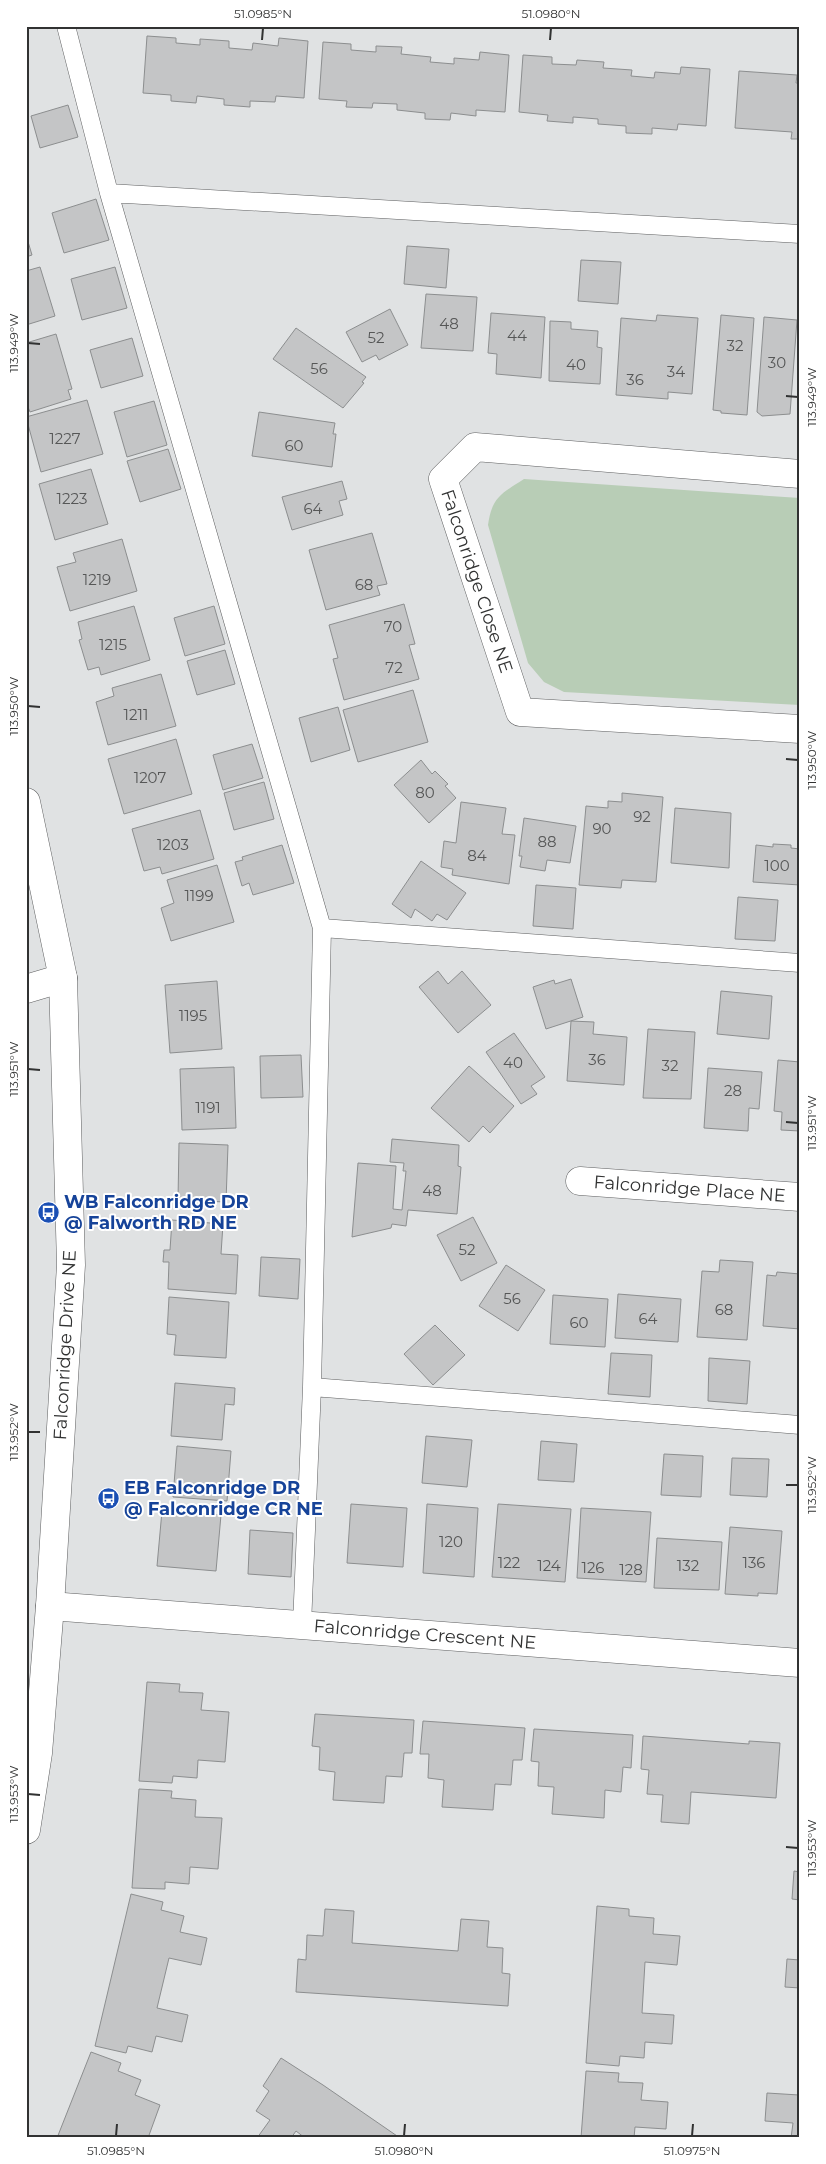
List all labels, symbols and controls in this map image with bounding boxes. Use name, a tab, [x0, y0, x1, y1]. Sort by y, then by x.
text: 51.0985°N	[234, 6, 292, 21]
text: 51.0980°N	[521, 6, 581, 21]
text: 113.949°W	[6, 313, 21, 373]
house number: 48	[439, 314, 459, 333]
house number: 44	[507, 326, 527, 345]
house number: 52	[368, 328, 384, 347]
house number: 32	[727, 336, 743, 355]
house number: 30	[768, 353, 786, 372]
house number: 40	[566, 355, 586, 374]
house number: 56	[310, 359, 328, 378]
house number: 34	[667, 362, 685, 381]
text: 113.949°W	[804, 367, 819, 427]
house number: 36	[626, 370, 644, 389]
house number: 1227	[49, 429, 81, 448]
house number: 60	[284, 436, 304, 455]
street label: Falconridge Close NE	[436, 487, 517, 676]
house number: 1223	[57, 489, 87, 508]
house number: 64	[303, 499, 323, 518]
house number: 1219	[83, 570, 111, 589]
house number: 68	[355, 575, 373, 594]
house number: 70	[384, 617, 402, 636]
house number: 1215	[99, 635, 127, 654]
house number: 72	[385, 658, 403, 677]
text: 113.950°W	[6, 677, 21, 735]
house number: 1211	[124, 705, 148, 724]
text: 113.950°W	[804, 731, 819, 789]
house number: 1207	[134, 768, 166, 787]
house number: 80	[415, 783, 435, 802]
house number: 92	[633, 807, 651, 826]
house number: 90	[592, 819, 612, 838]
house number: 88	[537, 832, 557, 851]
house number: 1203	[157, 835, 189, 854]
house number: 84	[467, 846, 487, 865]
house number: 100	[764, 856, 790, 875]
house number: 1199	[184, 886, 214, 905]
house number: 1195	[179, 1006, 207, 1025]
text: 113.951°W	[6, 1041, 21, 1097]
house number: 36	[588, 1050, 606, 1069]
house number: 40	[503, 1053, 523, 1072]
house number: 32	[662, 1056, 678, 1075]
house number: 28	[724, 1081, 742, 1100]
text: 113.951°W	[804, 1095, 819, 1151]
house number: 1191	[195, 1098, 221, 1117]
street label: Falconridge Place NE	[593, 1171, 787, 1207]
house number: 48	[422, 1181, 442, 1200]
place label: WB Falconridge DR @ Falworth RD NE	[64, 1191, 249, 1234]
bus stop icon: WB Falconridge DR @ Falworth RD NE	[36, 1200, 60, 1224]
house number: 52	[459, 1240, 475, 1259]
street label: Falconridge Drive NE	[49, 1249, 81, 1441]
house number: 56	[503, 1289, 521, 1308]
house number: 68	[715, 1300, 733, 1319]
house number: 64	[638, 1309, 658, 1328]
house number: 60	[569, 1313, 589, 1332]
text: 113.952°W	[6, 1403, 21, 1461]
text: 113.952°W	[804, 1456, 819, 1514]
place label: EB Falconridge DR @ Falconridge CR NE	[124, 1477, 323, 1520]
bus stop icon: EB Falconridge DR @ Falconridge CR NE	[96, 1486, 120, 1510]
house number: 120	[439, 1532, 463, 1551]
house number: 122	[498, 1553, 520, 1572]
house number: 136	[742, 1553, 766, 1572]
house number: 124	[537, 1556, 561, 1575]
house number: 132	[677, 1556, 699, 1575]
house number: 126	[581, 1558, 605, 1577]
house number: 128	[619, 1560, 643, 1579]
street label: Falconridge Crescent NE	[313, 1615, 537, 1654]
text: 113.953°W	[6, 1765, 21, 1823]
text: 113.953°W	[804, 1819, 819, 1877]
text: 51.0985°N	[87, 2143, 145, 2158]
text: 51.0980°N	[374, 2143, 434, 2158]
text: 51.0975°N	[664, 2143, 720, 2158]

